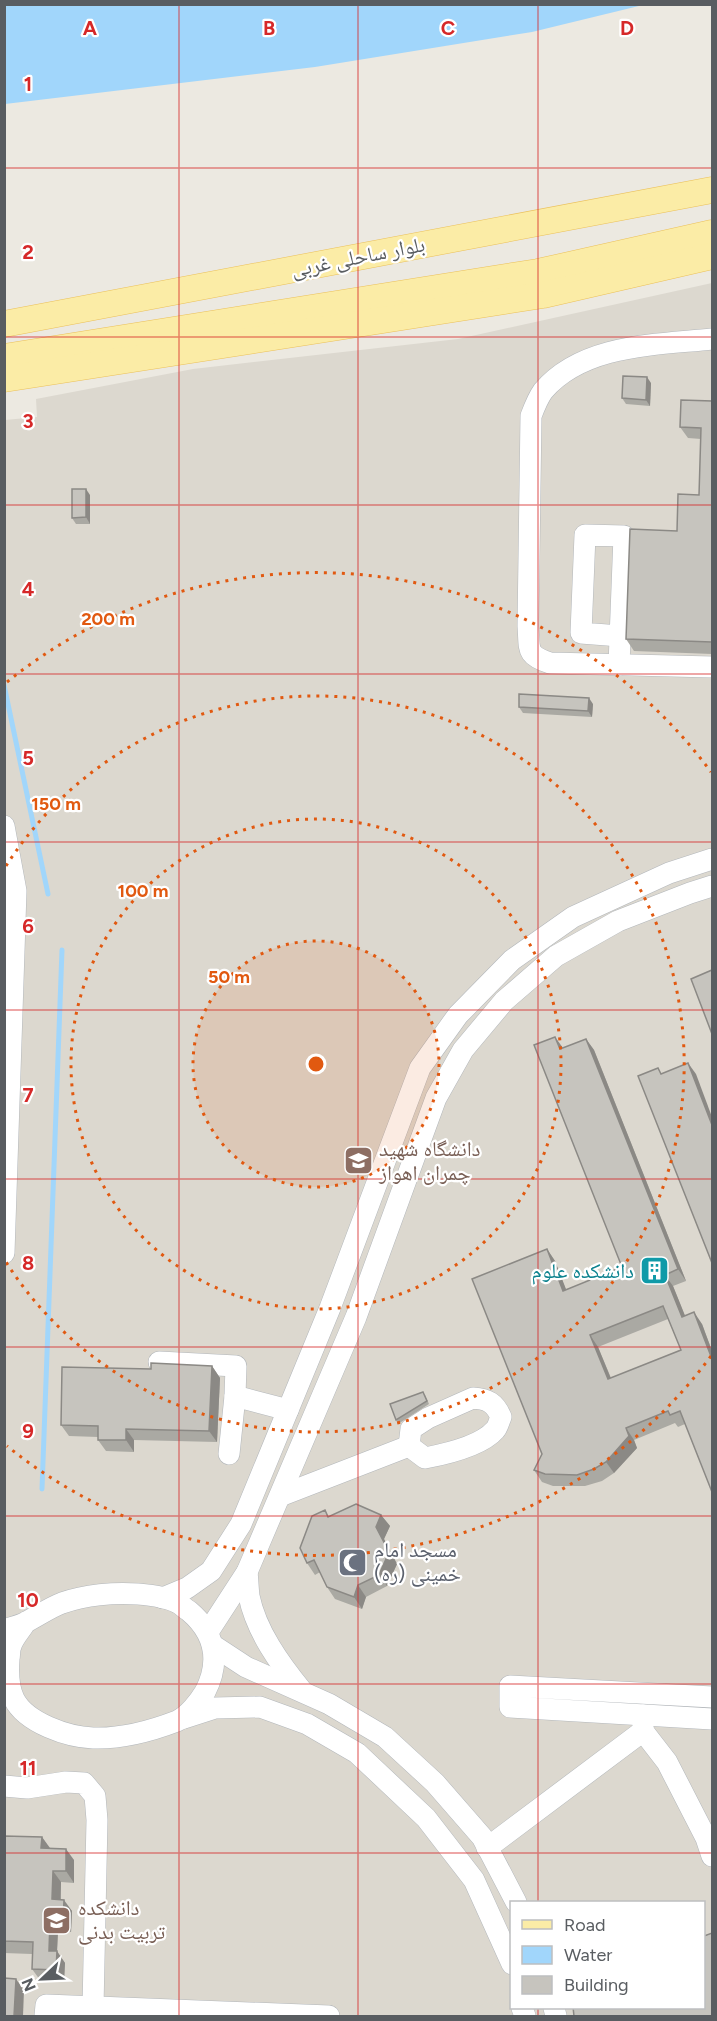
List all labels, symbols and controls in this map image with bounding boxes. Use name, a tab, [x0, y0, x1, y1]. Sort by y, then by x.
text: A	[83, 16, 98, 40]
text: B	[263, 16, 275, 40]
text: C	[441, 16, 455, 40]
text: D	[620, 16, 634, 40]
text: 1	[24, 72, 32, 96]
street label: بلوار ساحلی غربی	[289, 231, 427, 283]
text: 2	[22, 240, 34, 264]
text: 3	[22, 409, 34, 433]
text: 4	[22, 577, 35, 601]
text: 200 m	[81, 608, 135, 630]
text: 5	[22, 746, 34, 770]
text: 150 m	[31, 793, 81, 815]
text: 100 m	[118, 880, 168, 902]
text: 6	[22, 914, 34, 938]
text: 50 m	[208, 966, 250, 988]
centre of rings	[306, 1054, 326, 1074]
text: 7	[22, 1083, 34, 1107]
place label: دانشگاه شهید چمران اهواز	[378, 1136, 480, 1185]
school or university icon: دانشگاه شهید چمران اهواز	[342, 1145, 374, 1177]
text: 8	[22, 1251, 34, 1275]
building icon: دانشکده علوم	[639, 1255, 671, 1287]
place label: دانشکده علوم	[531, 1258, 634, 1285]
text: 9	[22, 1419, 34, 1443]
place label: مسجد امام خمینی (ره)	[374, 1537, 461, 1587]
mosque icon: مسجد امام خمینی (ره)	[337, 1546, 369, 1578]
text: 10	[17, 1588, 39, 1612]
text: 11	[20, 1756, 36, 1780]
place label: دانشکده تربیت بدنی	[78, 1895, 165, 1945]
legend	[510, 1901, 705, 2009]
school or university icon: دانشکده تربیت بدنی	[41, 1904, 73, 1936]
text: Road	[564, 1914, 605, 1936]
text: Water	[564, 1944, 612, 1966]
north arrow	[12, 1949, 72, 2009]
text: Building	[564, 1974, 629, 1996]
text: N	[17, 1975, 40, 1994]

